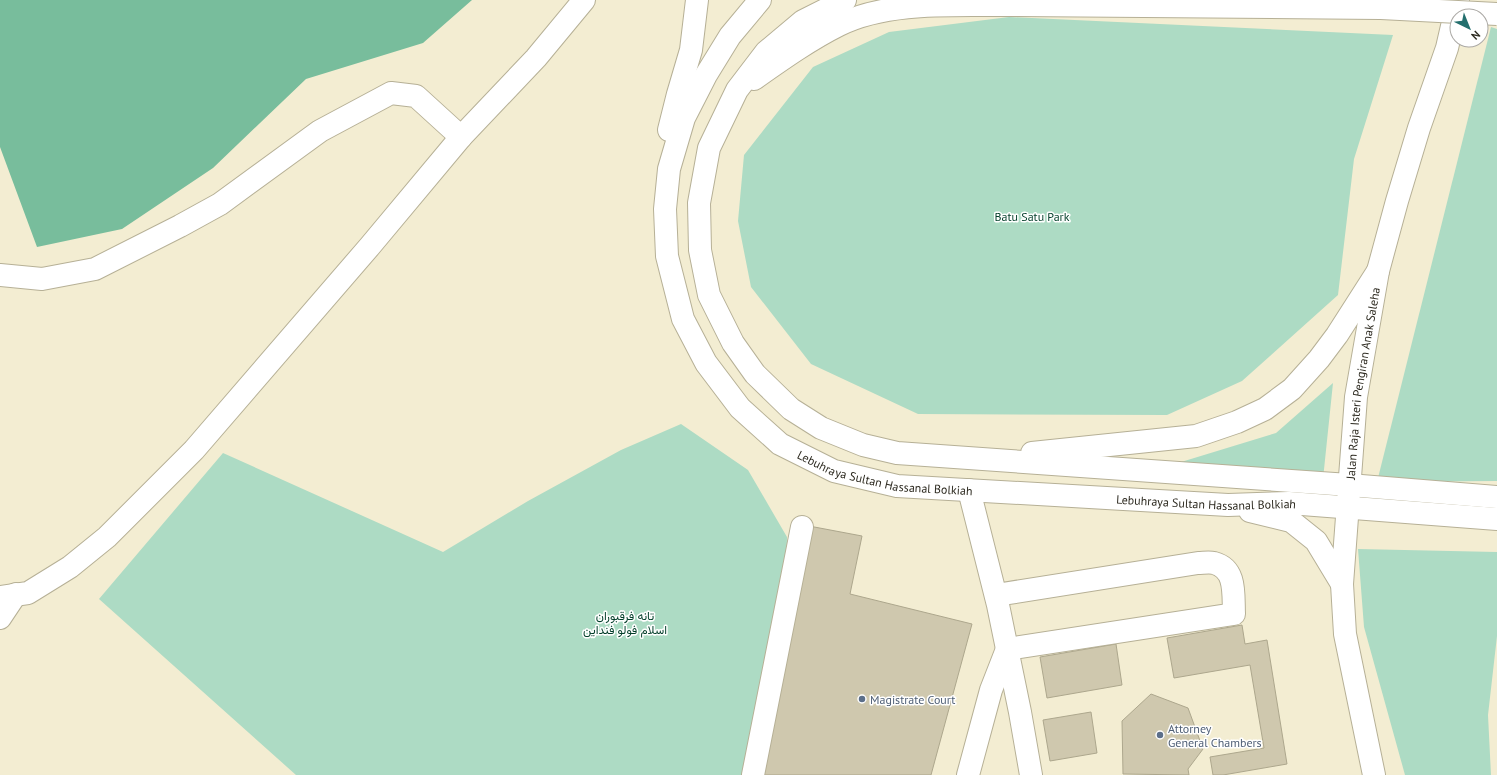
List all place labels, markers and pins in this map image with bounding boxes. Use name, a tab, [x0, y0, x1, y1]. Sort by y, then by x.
place label: Magistrate Court	[870, 692, 955, 707]
marker: Magistrate Court	[857, 694, 867, 704]
place label: Attorney General Chambers	[1168, 721, 1262, 750]
marker: Attorney General Chambers	[1155, 730, 1165, 740]

